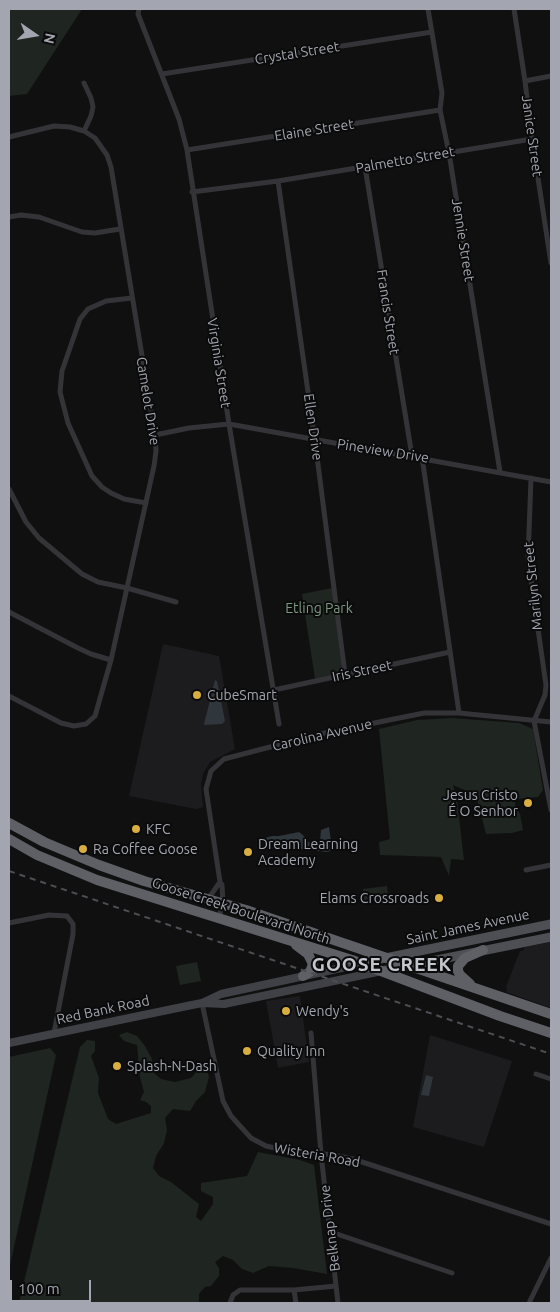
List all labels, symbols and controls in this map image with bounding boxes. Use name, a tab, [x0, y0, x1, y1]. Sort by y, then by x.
north arrow	[10, 10, 60, 60]
text: N	[41, 31, 59, 45]
street label: Crystal Street	[253, 38, 341, 68]
street label: Janice Street	[518, 94, 546, 178]
street label: Elaine Street	[273, 115, 355, 145]
street label: Palmetto Street	[354, 143, 456, 177]
street label: Jennie Street	[448, 197, 478, 283]
street label: Francis Street	[373, 268, 403, 356]
street label: Virginia Street	[204, 317, 234, 409]
street label: Camelot Drive	[133, 356, 163, 446]
street label: Ellen Drive	[300, 393, 326, 461]
street label: Pineview Drive	[336, 435, 430, 467]
street label: Marilyn Street	[520, 541, 546, 631]
park label: Etling Park	[285, 600, 353, 616]
street label: Iris Street	[331, 656, 393, 686]
place label: CubeSmart	[207, 687, 277, 703]
marker: CubeSmart	[191, 689, 203, 701]
street label: Carolina Avenue	[270, 715, 374, 755]
place label: Jesus Cristo É O Senhor	[443, 787, 518, 820]
marker: Jesus Cristo É O Senhor	[522, 797, 534, 809]
place label: KFC	[146, 821, 170, 837]
marker: KFC	[130, 823, 142, 835]
place label: Dream Learning Academy	[258, 836, 358, 869]
place label: Ra Coffee Goose	[93, 841, 198, 857]
marker: Ra Coffee Goose	[77, 843, 89, 855]
marker: Dream Learning Academy	[242, 846, 254, 858]
street label: Goose Creek Boulevard North	[150, 874, 332, 948]
place label: Elams Crossroads	[320, 890, 429, 906]
marker: Elams Crossroads	[433, 892, 445, 904]
street label: Saint James Avenue	[405, 906, 531, 948]
district label: GOOSE CREEK	[310, 954, 454, 976]
street label: Red Bank Road	[55, 992, 151, 1028]
place label: Wendy's	[296, 1003, 349, 1019]
marker: Wendy's	[280, 1005, 292, 1017]
place label: Quality Inn	[257, 1043, 325, 1059]
marker: Quality Inn	[241, 1045, 253, 1057]
place label: Splash-N-Dash	[127, 1058, 217, 1074]
marker: Splash-N-Dash	[111, 1060, 123, 1072]
street label: Wisteria Road	[273, 1139, 361, 1171]
street label: Belknap Drive	[316, 1184, 344, 1272]
scale bar	[12, 1270, 94, 1302]
text: 100 m	[18, 1280, 60, 1297]

